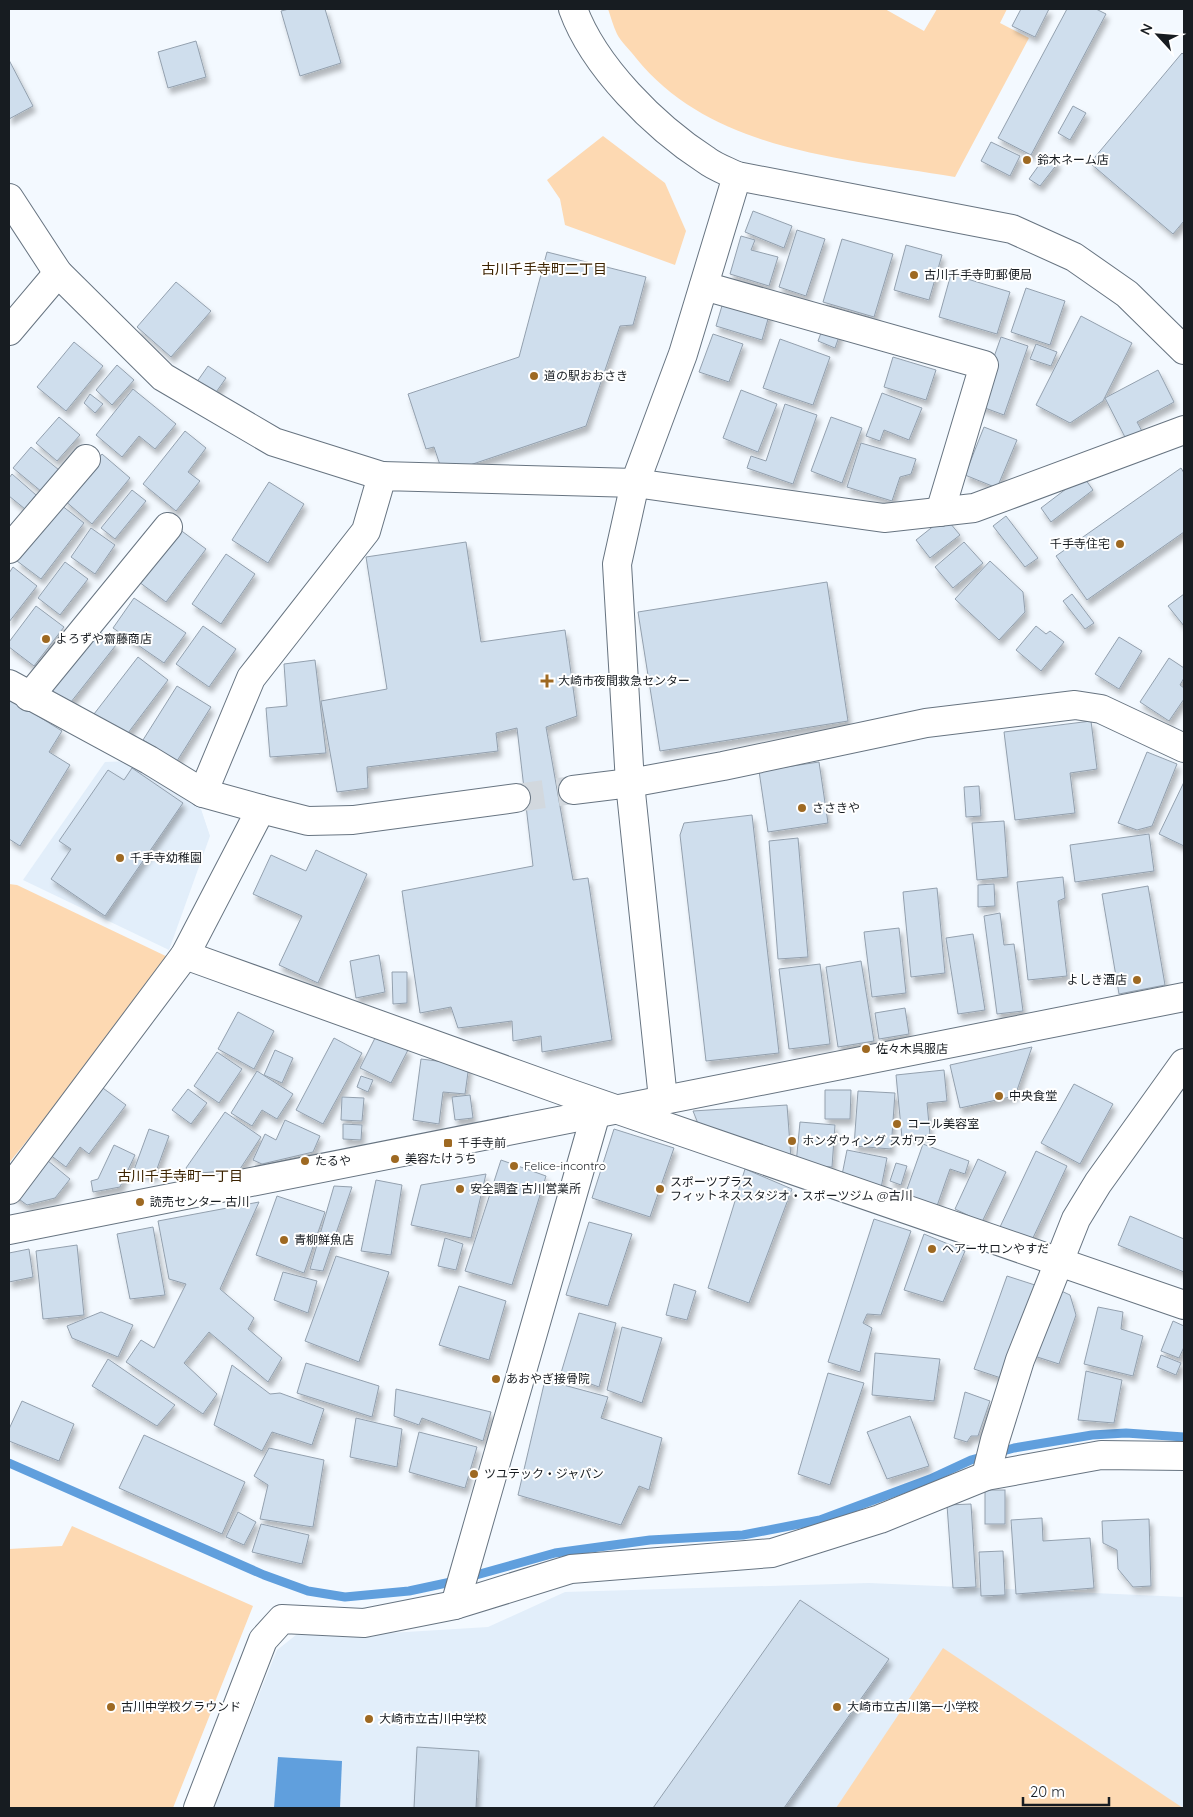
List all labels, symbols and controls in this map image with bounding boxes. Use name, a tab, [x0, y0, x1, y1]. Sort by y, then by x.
north arrow	[1133, 10, 1183, 60]
text: N	[1136, 21, 1157, 38]
place label: 鈴木ネーム店	[1037, 152, 1109, 167]
marker: 鈴木ネーム店	[1021, 154, 1033, 166]
district label: 古川千手寺町二丁目	[481, 260, 607, 278]
place label: 古川千手寺町郵便局	[924, 267, 1032, 282]
marker: 古川千手寺町郵便局	[908, 269, 920, 281]
place label: 道の駅おおさき	[544, 368, 628, 383]
marker: 道の駅おおさき	[528, 370, 540, 382]
place label: 千手寺住宅	[1050, 536, 1110, 551]
marker: 千手寺住宅	[1114, 538, 1126, 550]
place label: よろずや齋藤商店	[56, 631, 152, 646]
marker: よろずや齋藤商店	[40, 633, 52, 645]
place label: 大崎市夜間救急センター	[558, 673, 690, 688]
marker: 大崎市夜間救急センター	[540, 674, 554, 688]
place label: ささきや	[812, 800, 860, 815]
marker: ささきや	[796, 802, 808, 814]
place label: 千手寺幼稚園	[130, 850, 202, 865]
marker: 千手寺幼稚園	[114, 852, 126, 864]
place label: よしき酒店	[1067, 972, 1127, 987]
marker: よしき酒店	[1131, 974, 1143, 986]
place label: 佐々木呉服店	[876, 1041, 948, 1056]
marker: 佐々木呉服店	[860, 1043, 872, 1055]
place label: 中央食堂	[1009, 1088, 1057, 1103]
marker: 中央食堂	[993, 1090, 1005, 1102]
place label: コール美容室	[907, 1116, 979, 1131]
marker: コール美容室	[891, 1118, 903, 1130]
place label: ホンダウィング スガワラ	[802, 1133, 937, 1148]
place label: 千手寺前	[458, 1135, 506, 1150]
marker: ホンダウィング スガワラ	[786, 1135, 798, 1147]
marker: 千手寺前	[442, 1137, 454, 1149]
place label: 美容たけうち	[405, 1151, 477, 1166]
place label: たるや	[315, 1153, 351, 1168]
marker: 美容たけうち	[389, 1153, 401, 1165]
marker: たるや	[299, 1155, 311, 1167]
place label: Felice-incontro	[524, 1158, 606, 1173]
marker: Felice-incontro	[508, 1160, 520, 1172]
district label: 古川千手寺町一丁目	[117, 1167, 243, 1185]
place label: スポーツプラス フィットネススタジオ・スポーツジム @古川	[670, 1174, 912, 1203]
place label: 安全調査 古川営業所	[470, 1181, 581, 1196]
marker: 安全調査 古川営業所	[454, 1183, 466, 1195]
marker: スポーツプラス フィットネススタジオ・スポーツジム @古川	[654, 1183, 666, 1195]
place label: 読売センター 古川	[150, 1194, 249, 1209]
marker: 読売センター 古川	[134, 1196, 146, 1208]
place label: 青柳鮮魚店	[294, 1232, 354, 1247]
marker: 青柳鮮魚店	[278, 1234, 290, 1246]
place label: ヘアーサロンやすだ	[942, 1241, 1049, 1256]
marker: ヘアーサロンやすだ	[926, 1243, 938, 1255]
place label: あおやぎ接骨院	[506, 1371, 590, 1386]
marker: あおやぎ接骨院	[490, 1373, 502, 1385]
place label: ツユテック・ジャパン	[484, 1466, 604, 1481]
marker: ツユテック・ジャパン	[468, 1468, 480, 1480]
place label: 古川中学校グラウンド	[121, 1699, 241, 1714]
place label: 大崎市立古川第一小学校	[847, 1699, 979, 1714]
marker: 古川中学校グラウンド	[105, 1701, 117, 1713]
marker: 大崎市立古川第一小学校	[831, 1701, 843, 1713]
place label: 大崎市立古川中学校	[379, 1711, 487, 1726]
marker: 大崎市立古川中学校	[363, 1713, 375, 1725]
scale bar	[1023, 1774, 1109, 1806]
text: 20 m	[1030, 1782, 1065, 1801]

